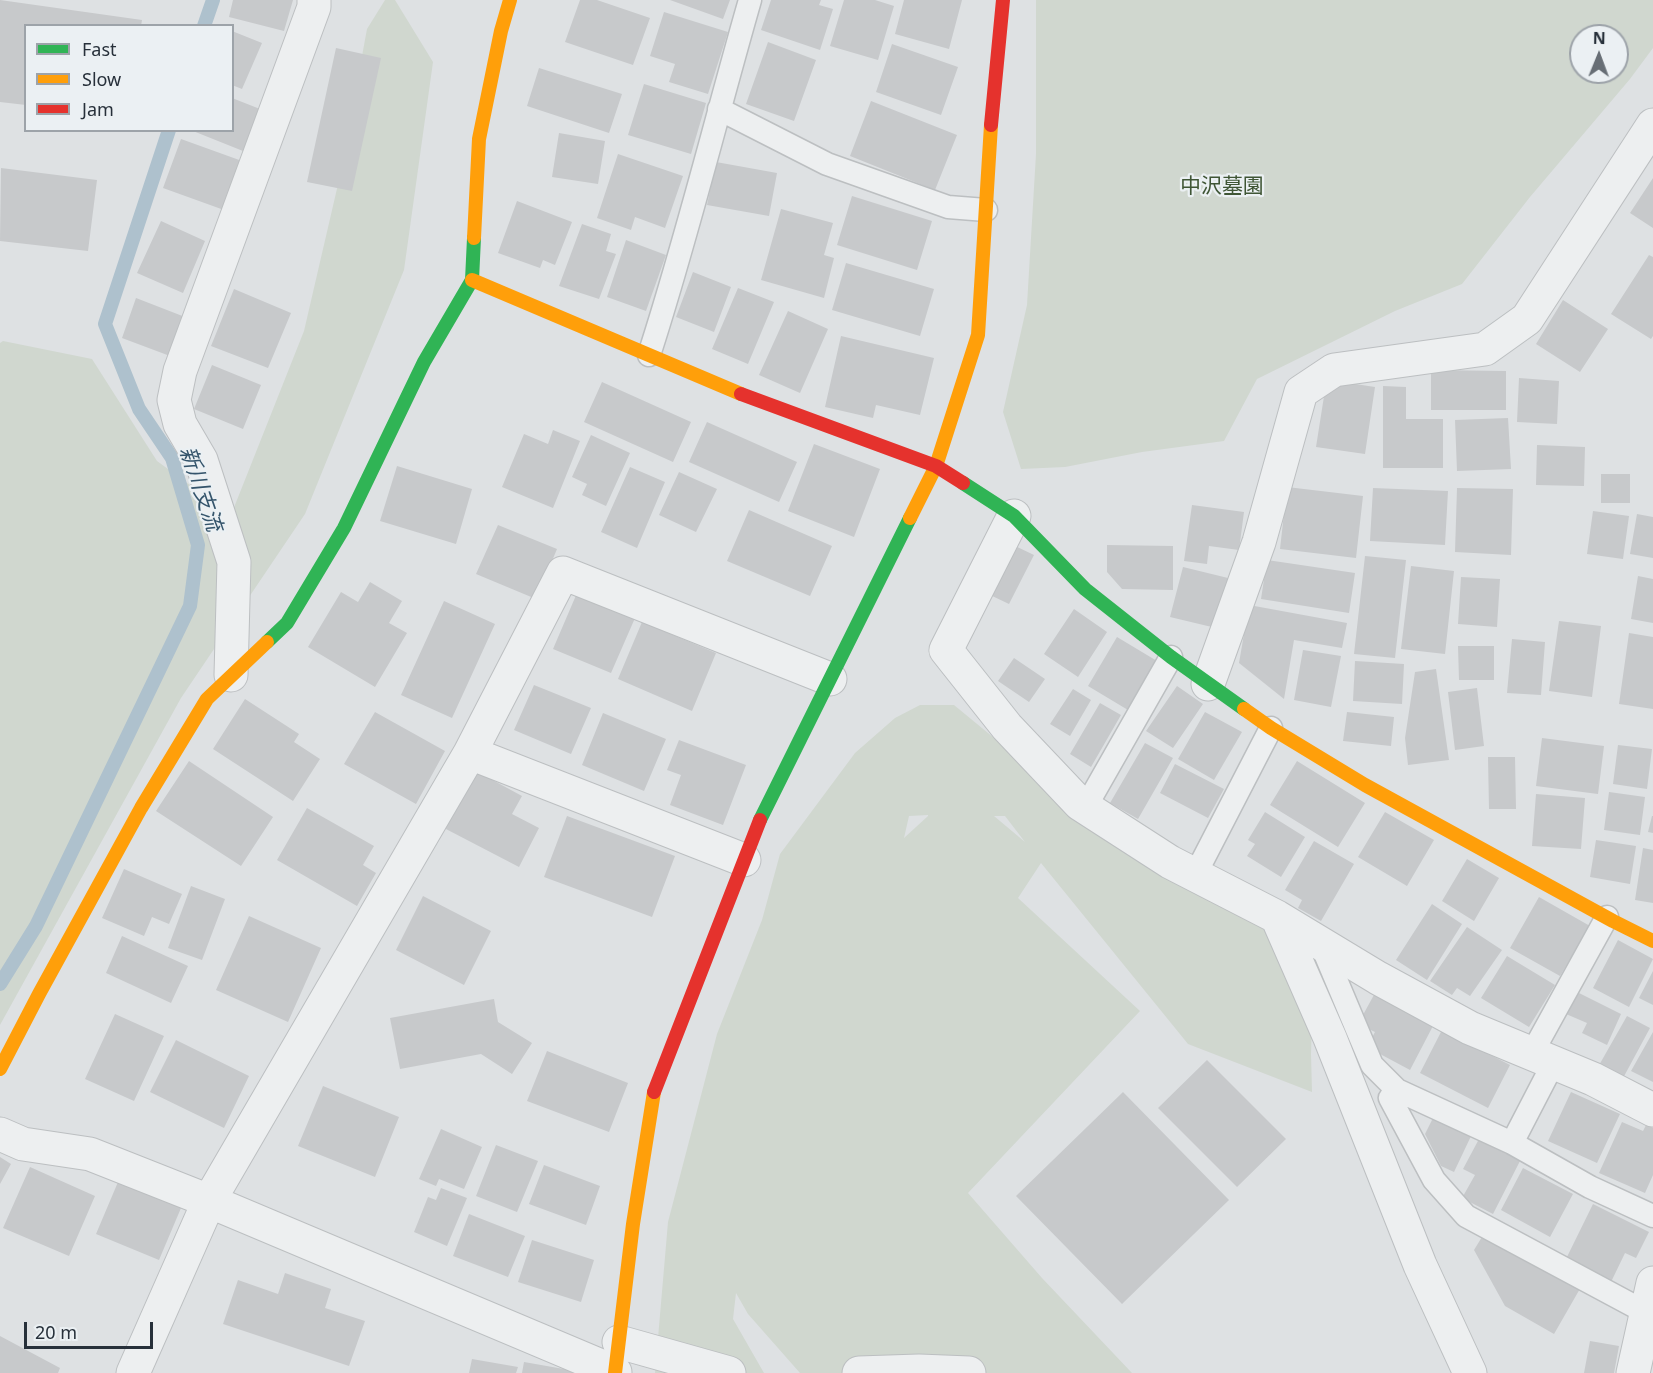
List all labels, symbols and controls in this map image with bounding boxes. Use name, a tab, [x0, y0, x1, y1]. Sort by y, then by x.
legend	[24, 24, 234, 132]
north arrow	[1569, 24, 1629, 84]
text: N	[1593, 27, 1606, 49]
text: Fast	[82, 37, 117, 61]
text: Slow	[82, 67, 121, 91]
text: Jam	[82, 97, 114, 121]
park label: 中沢墓園	[1180, 174, 1264, 200]
water label: 新川支流	[173, 443, 227, 535]
scale bar	[27, 1310, 156, 1348]
text: 20 m	[35, 1320, 77, 1344]

